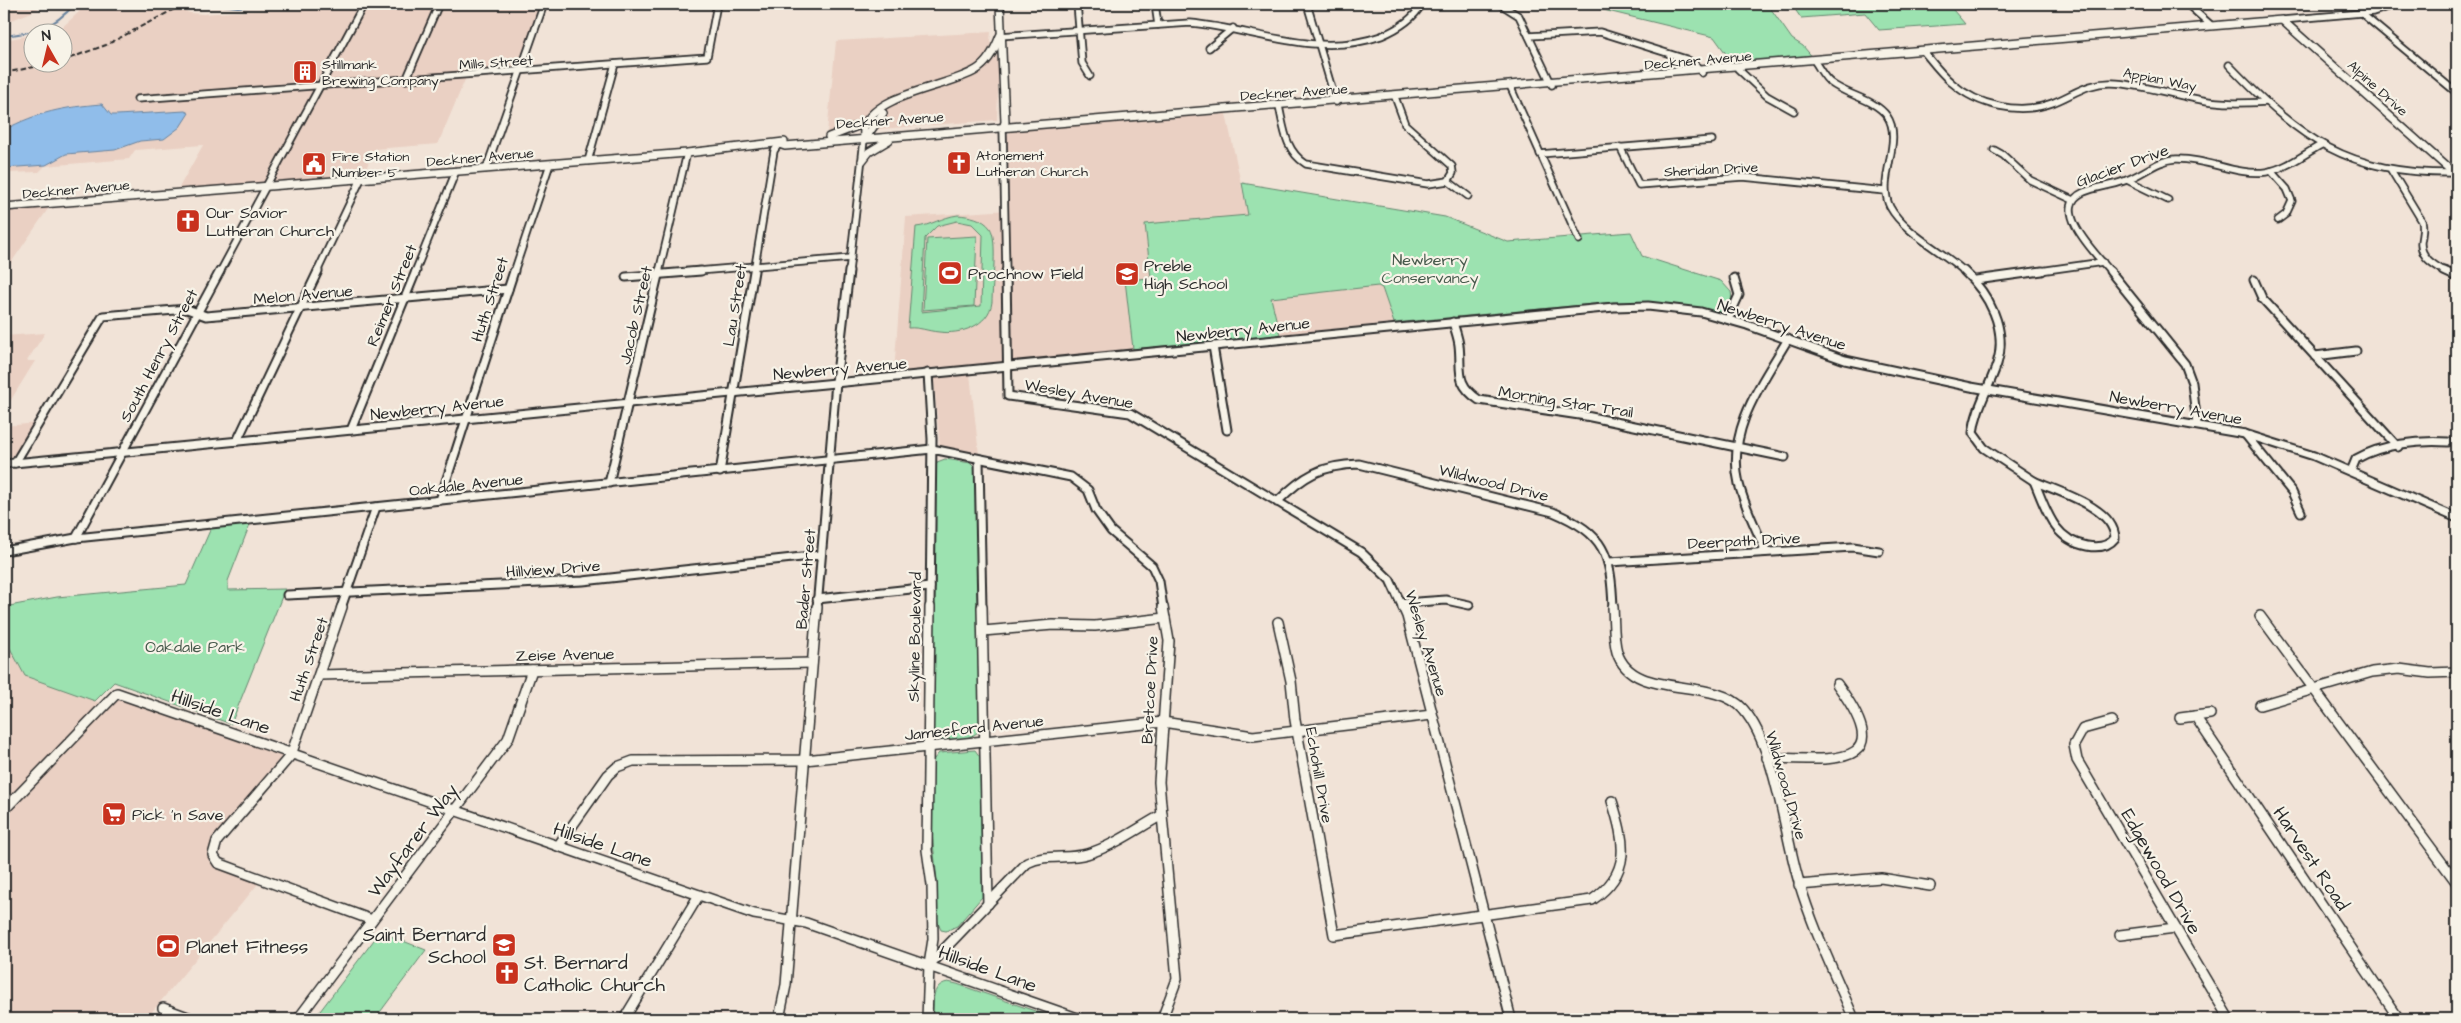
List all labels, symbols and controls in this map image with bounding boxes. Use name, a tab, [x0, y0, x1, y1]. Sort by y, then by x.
north arrow	[22, 22, 72, 72]
text: N	[41, 26, 52, 47]
street label: Deckner Avenue	[1644, 46, 1753, 76]
street label: Mills Street	[458, 50, 534, 76]
place label: Stillmank Brewing Company	[322, 55, 439, 91]
street label: Alpine Drive	[2343, 56, 2412, 122]
building icon: Stillmank Brewing Company	[292, 59, 318, 85]
street label: Appian Way	[2121, 63, 2199, 97]
street label: Deckner Avenue	[1240, 79, 1349, 107]
street label: Deckner Avenue	[836, 107, 945, 135]
street label: Glacier Drive	[2073, 139, 2172, 193]
street label: Deckner Avenue	[426, 143, 535, 173]
place label: Atonement Lutheran Church	[976, 146, 1088, 182]
place label: Fire Station Number 5	[332, 147, 409, 183]
church icon: Atonement Lutheran Church	[946, 150, 972, 176]
public building icon: Fire Station Number 5	[301, 151, 327, 177]
street label: Sheridan Drive	[1664, 158, 1759, 182]
street label: Deckner Avenue	[22, 175, 131, 205]
place label: Our Savior Lutheran Church	[206, 202, 334, 242]
church icon: Our Savior Lutheran Church	[175, 208, 201, 234]
street label: Reimer Street	[361, 241, 423, 350]
park label: Newberry Conservancy	[1381, 249, 1479, 290]
street label: Huth Street	[466, 254, 514, 345]
place label: Preble High School	[1144, 255, 1228, 296]
sports icon: Prochnow Field	[937, 260, 963, 286]
school or university icon: Preble High School	[1114, 261, 1140, 287]
street label: Lau Street	[718, 262, 752, 348]
street label: Jacob Street	[614, 263, 658, 367]
place label: Prochnow Field	[968, 263, 1083, 285]
street label: Melon Avenue	[252, 280, 354, 310]
street label: South Henry Street	[114, 285, 204, 426]
street label: Newberry Avenue	[1714, 294, 1849, 357]
street label: Newberry Avenue	[1175, 312, 1311, 349]
street label: Newberry Avenue	[772, 352, 908, 387]
street label: Wesley Avenue	[1023, 374, 1135, 415]
street label: Morning Star Trail	[1497, 380, 1635, 424]
street label: Newberry Avenue	[2108, 386, 2244, 432]
street label: Newberry Avenue	[369, 390, 505, 427]
street label: Wildwood Drive	[1437, 459, 1551, 507]
street label: Oakdale Avenue	[408, 468, 525, 502]
street label: Bader Street	[791, 527, 821, 630]
street label: Deerpath Drive	[1687, 527, 1801, 555]
street label: Hillview Drive	[505, 555, 601, 583]
street label: Skyline Boulevard	[903, 572, 928, 702]
street label: Wesley Avenue	[1398, 587, 1453, 700]
street label: Huth Street	[284, 614, 334, 704]
street label: Bretcoe Drive	[1136, 635, 1164, 745]
park label: Oakdale Park	[145, 636, 245, 658]
street label: Zeise Avenue	[515, 643, 615, 667]
street label: Hillside Lane	[167, 683, 274, 742]
street label: Jamesford Avenue	[904, 710, 1045, 746]
street label: Echohill Drive	[1300, 726, 1338, 825]
street label: Wildwood Drive	[1760, 728, 1812, 843]
street label: Wayfarer Way	[362, 778, 466, 904]
supermarket icon: Pick 'n Save	[101, 801, 127, 827]
street label: Harvest Road	[2266, 801, 2356, 916]
place label: Pick 'n Save	[132, 804, 224, 826]
street label: Edgewood Drive	[2113, 804, 2208, 940]
street label: Hillside Lane	[549, 816, 656, 875]
place label: Saint Bernard School	[363, 922, 486, 971]
school or university icon: Saint Bernard School	[491, 932, 517, 958]
sports icon: Planet Fitness	[155, 933, 181, 959]
place label: Planet Fitness	[186, 934, 308, 961]
street label: Hillside Lane	[934, 939, 1040, 1000]
place label: St. Bernard Catholic Church	[524, 950, 665, 999]
church icon: St. Bernard Catholic Church	[494, 960, 520, 986]

